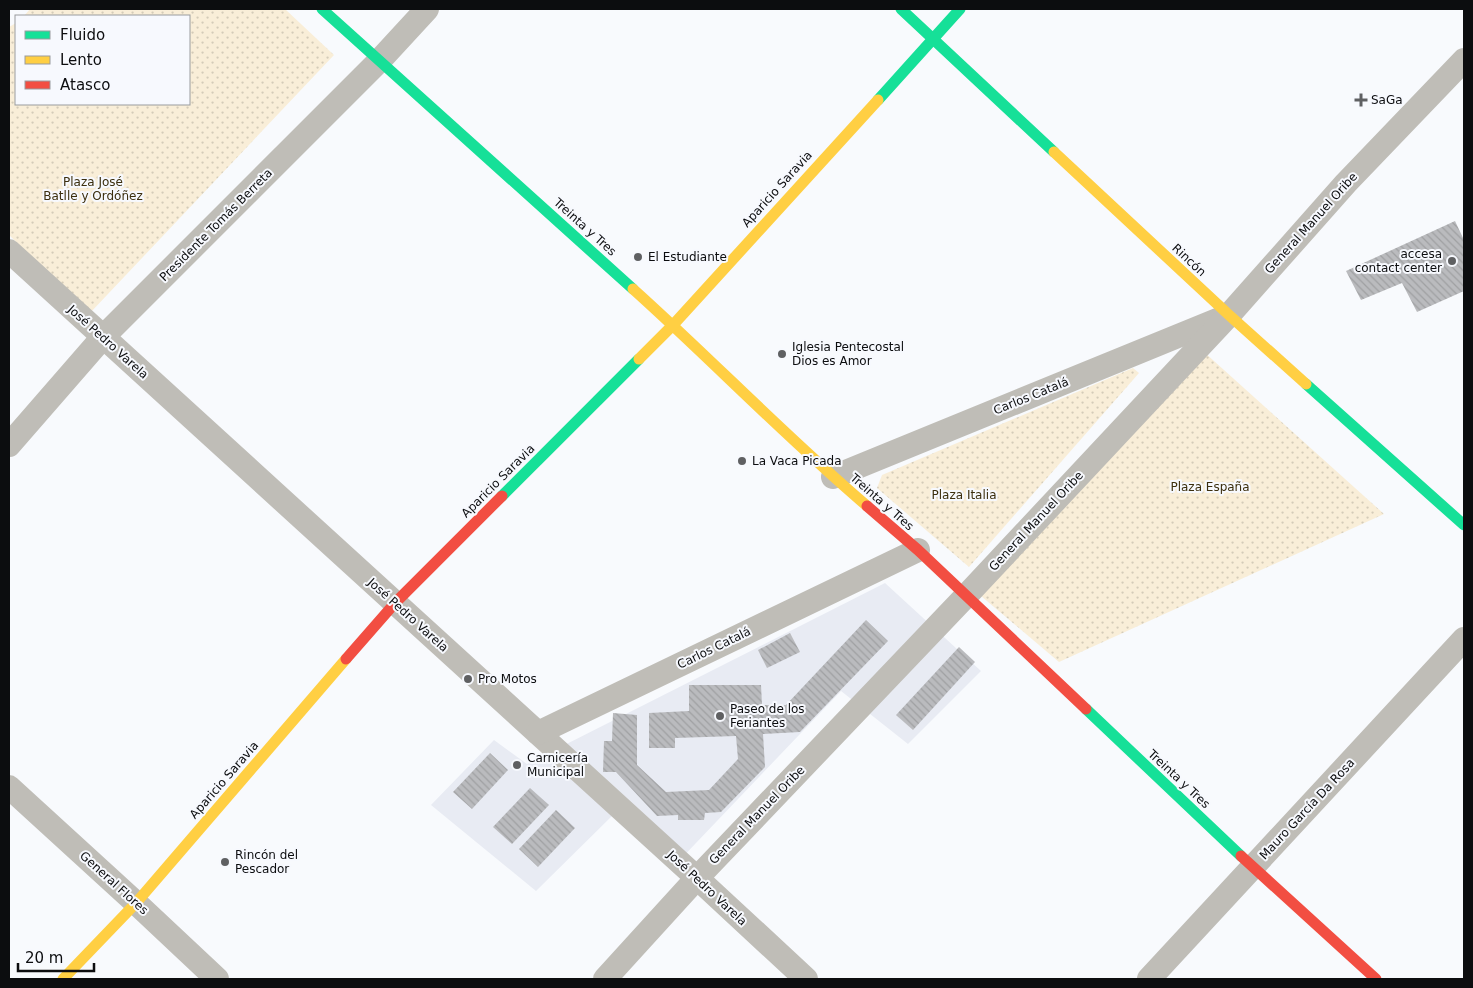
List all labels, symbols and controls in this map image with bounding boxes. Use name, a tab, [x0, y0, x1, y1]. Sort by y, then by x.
legend	[15, 15, 190, 105]
text: Fluido	[60, 26, 105, 44]
text: Lento	[60, 51, 102, 69]
text: Atasco	[60, 76, 110, 94]
place label: SaGa	[1371, 93, 1403, 107]
marker: SaGa	[1355, 94, 1367, 106]
street label: Aparicio Saravia	[739, 148, 815, 230]
street label: Presidente Tomás Berreta	[157, 166, 275, 284]
street label: General Manuel Oribe	[1262, 170, 1360, 276]
park label: Plaza José Batlle y Ordóñez	[43, 175, 143, 203]
street label: Treinta y Tres	[550, 195, 619, 259]
street label: Rincón	[1169, 241, 1209, 279]
place label: accesa contact center	[1355, 247, 1442, 275]
place label: El Estudiante	[648, 250, 727, 264]
marker: El Estudiante	[632, 251, 644, 263]
marker: accesa contact center	[1446, 255, 1458, 267]
street label: José Pedro Varela	[64, 302, 151, 382]
place label: Iglesia Pentecostal Dios es Amor	[792, 340, 904, 368]
marker: Iglesia Pentecostal Dios es Amor	[776, 348, 788, 360]
street label: Carlos Catalá	[991, 375, 1071, 417]
street label: Aparicio Saravia	[459, 442, 537, 520]
place label: La Vaca Picada	[752, 454, 841, 468]
marker: La Vaca Picada	[736, 455, 748, 467]
street label: General Manuel Oribe	[986, 468, 1086, 574]
street label: Treinta y Tres	[847, 470, 916, 533]
park label: Plaza España	[1170, 480, 1250, 494]
park label: Plaza Italia	[931, 488, 997, 502]
street label: José Pedro Varela	[364, 575, 451, 655]
street label: Carlos Catalá	[675, 624, 753, 672]
place label: Pro Motos	[478, 672, 537, 686]
marker: Pro Motos	[462, 673, 474, 685]
place label: Paseo de los Feriantes	[730, 702, 805, 730]
marker: Paseo de los Feriantes	[714, 710, 726, 722]
street label: Aparicio Saravia	[187, 739, 261, 821]
street label: Treinta y Tres	[1145, 746, 1213, 811]
place label: Carnicería Municipal	[527, 751, 588, 779]
street label: Mauro García Da Rosa	[1257, 756, 1357, 862]
marker: Carnicería Municipal	[511, 759, 523, 771]
street label: General Manuel Oribe	[706, 763, 808, 867]
street label: José Pedro Varela	[664, 847, 750, 928]
place label: Rincón del Pescador	[235, 848, 298, 876]
street label: General Flores	[77, 849, 151, 917]
marker: Rincón del Pescador	[219, 856, 231, 868]
scale bar	[18, 940, 94, 972]
text: 20 m	[25, 949, 63, 967]

